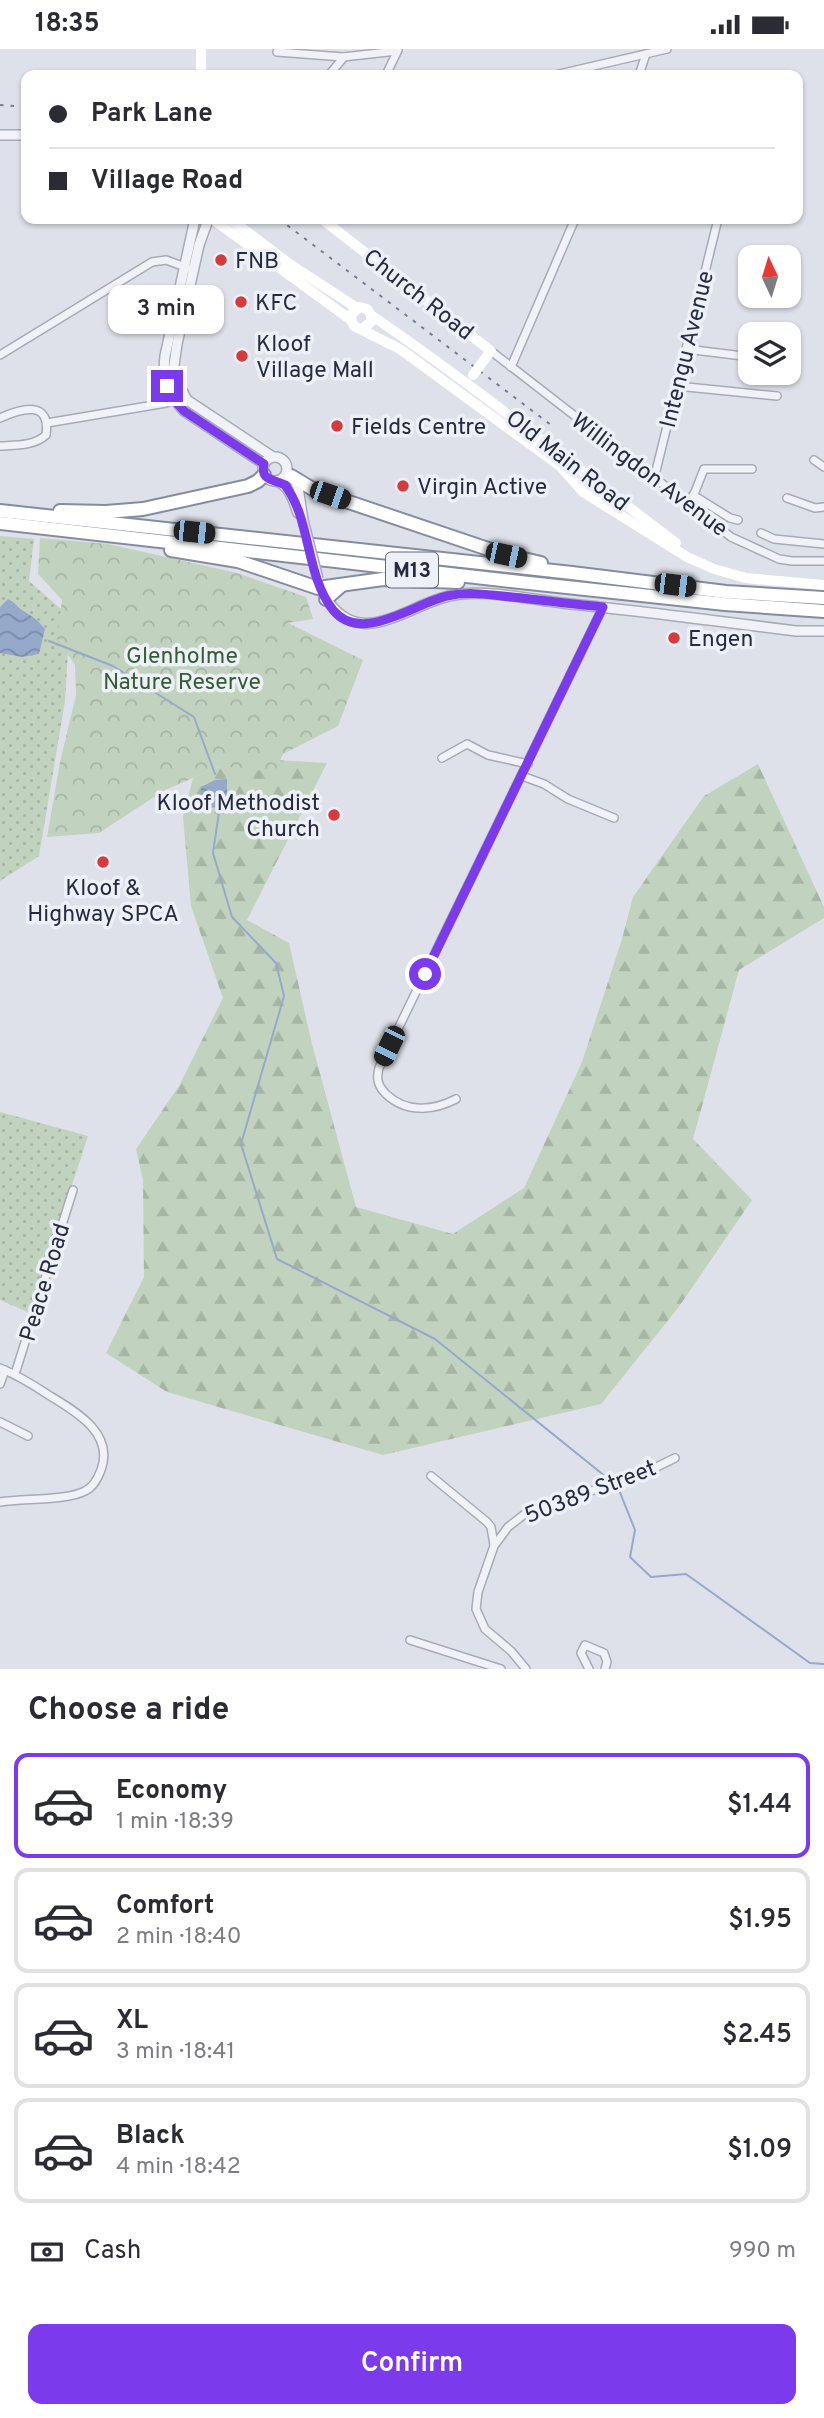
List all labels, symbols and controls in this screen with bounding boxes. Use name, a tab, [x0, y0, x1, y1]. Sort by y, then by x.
text: 18:35	[35, 8, 100, 41]
text: Park Lane	[91, 98, 213, 131]
text: Village Road	[91, 165, 243, 198]
street label: Church Road	[356, 244, 479, 348]
north arrow	[738, 245, 802, 308]
map controls	[738, 245, 801, 385]
place label: FNB	[235, 248, 279, 277]
marker: FNB	[213, 252, 229, 268]
street label: Intengu Avenue	[655, 268, 722, 431]
callout: 3 min	[109, 285, 225, 333]
place label: KFC	[255, 290, 297, 319]
marker: KFC	[233, 294, 249, 310]
text: 3 min	[136, 295, 196, 324]
button: layers	[738, 322, 801, 385]
place label: Kloof Village Mall	[256, 331, 374, 386]
marker: Kloof Village Mall	[234, 348, 250, 364]
route end	[151, 370, 183, 402]
street label: Old Main Road	[499, 405, 634, 519]
street label: Willingdon Avenue	[564, 407, 733, 544]
place label: Fields Centre	[351, 414, 486, 443]
marker: Fields Centre	[329, 418, 345, 434]
place label: Virgin Active	[417, 474, 547, 503]
car	[307, 478, 354, 512]
marker: Virgin Active	[395, 478, 411, 494]
car	[173, 519, 216, 545]
car	[484, 540, 529, 570]
road number: M13	[386, 553, 438, 587]
car	[653, 572, 698, 598]
place label: Engen	[688, 626, 753, 655]
marker: Engen	[666, 630, 682, 646]
park label: Glenholme Nature Reserve	[103, 643, 261, 698]
place label: Kloof Methodist Church	[156, 790, 320, 845]
marker: Kloof Methodist Church	[326, 807, 342, 823]
marker: Kloof & Highway SPCA	[95, 854, 111, 870]
place label: Kloof & Highway SPCA	[27, 875, 179, 930]
route start	[409, 958, 441, 990]
car	[371, 1023, 408, 1069]
street label: Peace Road	[15, 1220, 78, 1345]
street label: 50389 Street	[521, 1455, 661, 1532]
text: Choose a ride	[28, 1691, 229, 1731]
icon: car	[32, 1774, 95, 1837]
text: Economy	[116, 1775, 227, 1808]
text: $1.44	[727, 1789, 792, 1822]
text: 1 min · 18:39	[116, 1808, 234, 1837]
icon: car	[32, 1889, 95, 1952]
text: Comfort	[116, 1890, 214, 1923]
text: $1.95	[728, 1904, 792, 1937]
text: 2 min · 18:40	[116, 1923, 241, 1952]
icon: car	[32, 2004, 95, 2067]
text: XL	[116, 2005, 148, 2038]
text: $2.45	[722, 2019, 792, 2052]
text: 3 min · 18:41	[116, 2038, 235, 2067]
icon: car	[32, 2119, 95, 2182]
text: Black	[116, 2120, 185, 2153]
text: $1.09	[727, 2134, 792, 2167]
text: 4 min · 18:42	[116, 2153, 241, 2182]
icon: cash	[28, 2233, 66, 2271]
text: Cash	[84, 2235, 141, 2268]
text: 990 m	[729, 2237, 796, 2266]
button: Confirm	[28, 2324, 796, 2404]

